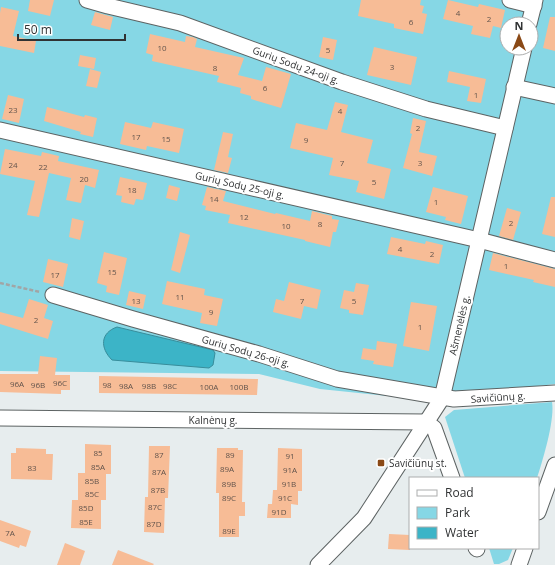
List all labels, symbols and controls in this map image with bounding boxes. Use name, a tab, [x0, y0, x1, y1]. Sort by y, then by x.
house number: 4	[456, 7, 461, 18]
house number: 2	[487, 13, 492, 24]
scale bar	[18, 16, 125, 42]
house number: 6	[409, 16, 414, 27]
north arrow	[499, 16, 539, 56]
text: N	[515, 18, 523, 33]
text: 50 m	[24, 21, 52, 38]
house number: 10	[157, 42, 167, 53]
street label: Gurių Sodų 24-oji g.	[251, 43, 341, 87]
house number: 5	[326, 44, 331, 55]
house number: 3	[390, 61, 395, 72]
house number: 8	[213, 62, 218, 73]
house number: 6	[263, 82, 268, 93]
house number: 1	[474, 89, 478, 100]
house number: 23	[8, 104, 18, 115]
house number: 4	[338, 105, 343, 116]
house number: 2	[416, 122, 421, 133]
house number: 17	[131, 131, 141, 142]
house number: 15	[161, 133, 171, 144]
house number: 9	[304, 134, 309, 145]
house number: 7	[340, 157, 345, 168]
house number: 3	[418, 157, 423, 168]
house number: 24	[8, 159, 18, 170]
house number: 22	[38, 161, 48, 172]
street label: Gurių Sodų 25-oji g.	[194, 168, 286, 202]
house number: 20	[79, 173, 89, 184]
house number: 5	[372, 176, 377, 187]
house number: 18	[127, 184, 137, 195]
house number: 14	[209, 193, 219, 204]
house number: 1	[434, 196, 438, 207]
house number: 12	[239, 211, 249, 222]
house number: 2	[509, 217, 514, 228]
house number: 8	[318, 218, 323, 229]
house number: 10	[281, 220, 291, 231]
house number: 4	[398, 243, 403, 254]
house number: 2	[430, 248, 435, 259]
house number: 1	[504, 260, 508, 271]
house number: 15	[107, 266, 117, 277]
house number: 17	[50, 269, 60, 280]
house number: 11	[175, 291, 185, 302]
street label: Ašmenėlės g.	[445, 294, 473, 356]
house number: 13	[131, 295, 141, 306]
house number: 7	[300, 295, 305, 306]
house number: 5	[352, 295, 357, 306]
house number: 9	[209, 306, 214, 317]
house number: 2	[34, 314, 39, 325]
house number: 1	[418, 321, 422, 332]
street label: Gurių Sodų 26-oji g.	[200, 332, 292, 370]
house number: 96C	[53, 377, 67, 388]
house number: 96A	[10, 378, 25, 389]
house number: 96B	[31, 379, 45, 390]
house number: 98	[102, 379, 112, 390]
house number: 98A	[119, 380, 134, 391]
house number: 98B	[142, 380, 156, 391]
house number: 98C	[163, 380, 177, 391]
house number: 100A	[200, 381, 219, 392]
house number: 100B	[230, 381, 248, 392]
street label: Savičiūnų g.	[470, 388, 526, 406]
street label: Kalnėnų g.	[189, 413, 237, 427]
house number: 85	[93, 447, 103, 458]
house number: 87	[154, 449, 164, 460]
house number: 89	[225, 449, 235, 460]
house number: 91	[285, 450, 295, 461]
place label: Savičiūnų st.	[389, 456, 447, 470]
marker: Savičiūnų st.	[376, 458, 386, 468]
house number: 85A	[91, 461, 106, 472]
house number: 83	[27, 462, 37, 473]
house number: 89A	[220, 463, 235, 474]
house number: 91A	[283, 464, 298, 475]
house number: 87A	[152, 466, 167, 477]
house number: 85B	[85, 475, 99, 486]
legend	[409, 477, 539, 549]
house number: 89B	[222, 478, 236, 489]
house number: 91B	[282, 478, 296, 489]
house number: 87B	[151, 484, 165, 495]
text: Road	[445, 484, 474, 501]
house number: 85C	[85, 488, 99, 499]
house number: 89C	[222, 492, 236, 503]
house number: 91C	[278, 492, 292, 503]
house number: 87C	[148, 501, 162, 512]
house number: 85D	[79, 502, 94, 513]
text: Park	[445, 504, 471, 521]
house number: 91D	[272, 506, 287, 517]
house number: 85E	[79, 516, 93, 527]
house number: 87D	[147, 518, 162, 529]
text: Water	[445, 524, 479, 541]
house number: 89E	[222, 525, 236, 536]
house number: 7A	[5, 527, 16, 538]

